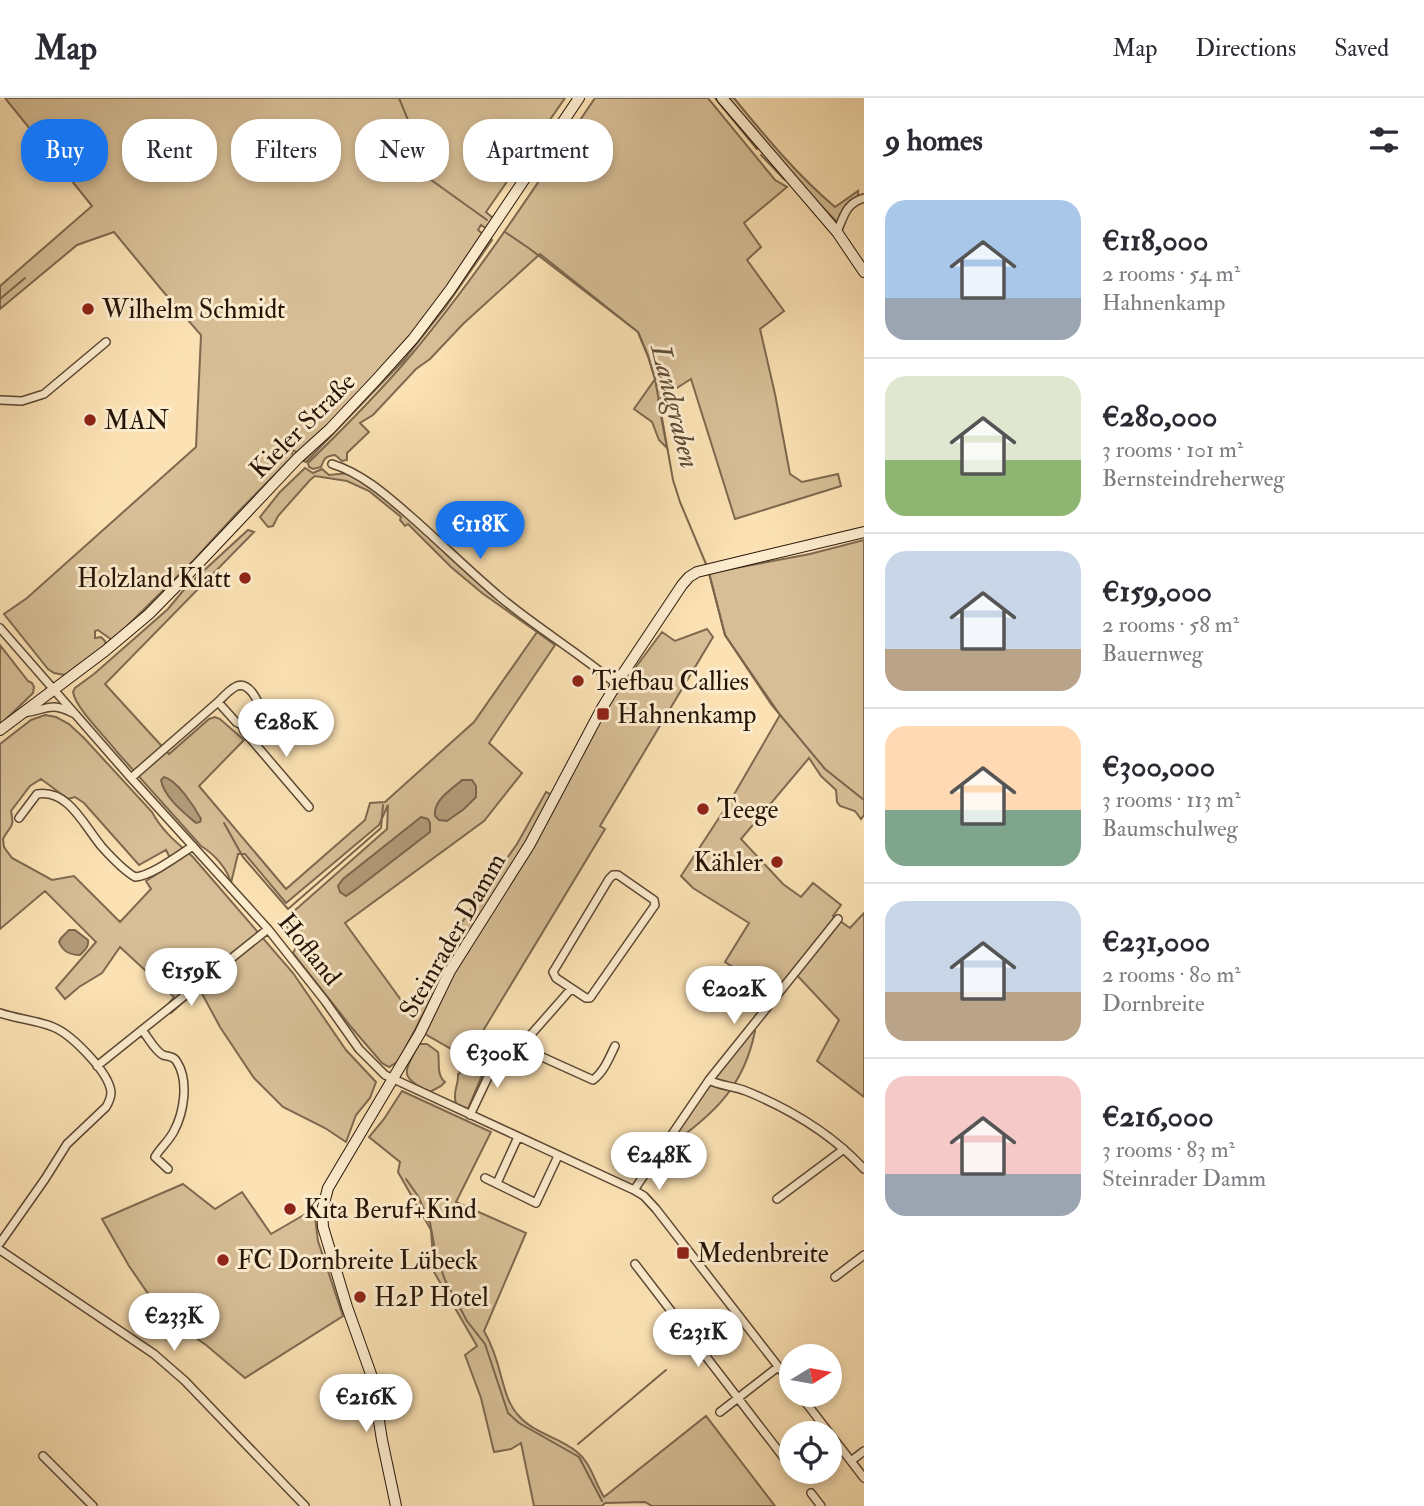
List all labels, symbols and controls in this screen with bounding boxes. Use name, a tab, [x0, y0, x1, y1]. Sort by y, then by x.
text: Map	[35, 28, 97, 69]
text: Map	[1112, 33, 1157, 64]
text: Directions	[1195, 33, 1296, 64]
text: Saved	[1334, 33, 1389, 64]
chip: Buy	[21, 119, 108, 182]
chip: Rent	[122, 119, 217, 182]
chip: Filters	[231, 119, 341, 182]
chip: New	[355, 119, 449, 182]
chip: Apartment	[463, 119, 613, 182]
icon: filters	[1365, 121, 1403, 159]
text: 9 homes	[885, 122, 983, 159]
text: €118,000	[1102, 222, 1208, 259]
icon: home	[941, 228, 1025, 312]
text: 2 rooms · 54 m²	[1102, 259, 1240, 288]
text: Hahnenkamp	[1102, 288, 1225, 317]
place label: Wilhelm Schmidt	[101, 294, 286, 326]
marker: Wilhelm Schmidt	[80, 301, 96, 317]
water label: Landgraben	[642, 340, 707, 472]
street label: Kieler Straße	[243, 366, 362, 485]
text: €280,000	[1102, 398, 1218, 435]
icon: home	[941, 404, 1025, 488]
place label: MAN	[104, 405, 170, 437]
marker: MAN	[82, 412, 98, 428]
text: 3 rooms · 101 m²	[1102, 435, 1243, 464]
text: Bernsteindreherweg	[1102, 464, 1285, 493]
pin: €118K	[431, 502, 529, 561]
text: €118K	[452, 509, 508, 538]
place label: Holzland Klatt	[77, 563, 231, 595]
marker: Holzland Klatt	[237, 570, 253, 586]
text: €159,000	[1102, 573, 1212, 610]
icon: home	[941, 579, 1025, 663]
text: 2 rooms · 58 m²	[1102, 610, 1239, 639]
text: Bauernweg	[1102, 639, 1203, 668]
place label: Tiefbau Callies	[592, 666, 749, 698]
marker: Tiefbau Callies	[570, 673, 586, 689]
place label: Hahnenkamp	[617, 699, 756, 732]
pin: €280K	[237, 700, 335, 759]
marker: Hahnenkamp	[595, 706, 611, 722]
text: €280K	[254, 707, 318, 736]
text: €300,000	[1102, 748, 1215, 785]
icon: home	[941, 754, 1025, 838]
text: 3 rooms · 113 m²	[1102, 785, 1241, 814]
place label: Teege	[717, 794, 779, 826]
marker: Teege	[695, 801, 711, 817]
text: Baumschulweg	[1102, 814, 1238, 843]
street label: Steinrader Damm	[393, 847, 513, 1024]
place label: Kähler	[693, 847, 763, 879]
marker: Kähler	[769, 854, 785, 870]
street label: Hofland	[270, 907, 348, 992]
text: €231,000	[1102, 923, 1210, 960]
icon: home	[941, 929, 1025, 1013]
pin: €159K	[142, 948, 240, 1008]
text: €159K	[161, 956, 221, 985]
text: 2 rooms · 80 m²	[1102, 960, 1241, 989]
pin: €202K	[685, 967, 783, 1026]
text: €202K	[702, 974, 766, 1003]
text: Dornbreite	[1102, 989, 1205, 1018]
pin: €300K	[448, 1030, 546, 1090]
text: €300K	[466, 1038, 528, 1067]
text: €216,000	[1102, 1098, 1214, 1135]
icon: home	[941, 1104, 1025, 1188]
pin: €248K	[610, 1132, 708, 1192]
text: 3 rooms · 83 m²	[1102, 1135, 1235, 1164]
text: €248K	[627, 1140, 691, 1169]
text: Steinrader Damm	[1102, 1164, 1266, 1193]
place label: Kita Beruf+Kind	[304, 1194, 477, 1226]
marker: Kita Beruf+Kind	[282, 1201, 298, 1217]
place label: Medenbreite	[697, 1238, 829, 1270]
place label: FC Dornbreite Lübeck	[237, 1245, 478, 1277]
marker: Medenbreite	[675, 1245, 691, 1261]
marker: FC Dornbreite Lübeck	[215, 1252, 231, 1268]
place label: H2P Hotel	[374, 1282, 489, 1314]
marker: H2P Hotel	[352, 1289, 368, 1305]
pin: €233K	[125, 1294, 223, 1353]
text: €233K	[145, 1301, 203, 1330]
pin: €231K	[649, 1310, 747, 1369]
text: €231K	[669, 1317, 727, 1346]
north arrow	[779, 1344, 842, 1407]
map controls	[779, 1344, 842, 1484]
pin: €216K	[317, 1374, 415, 1434]
text: €216K	[336, 1382, 396, 1411]
button: locate	[779, 1421, 842, 1484]

